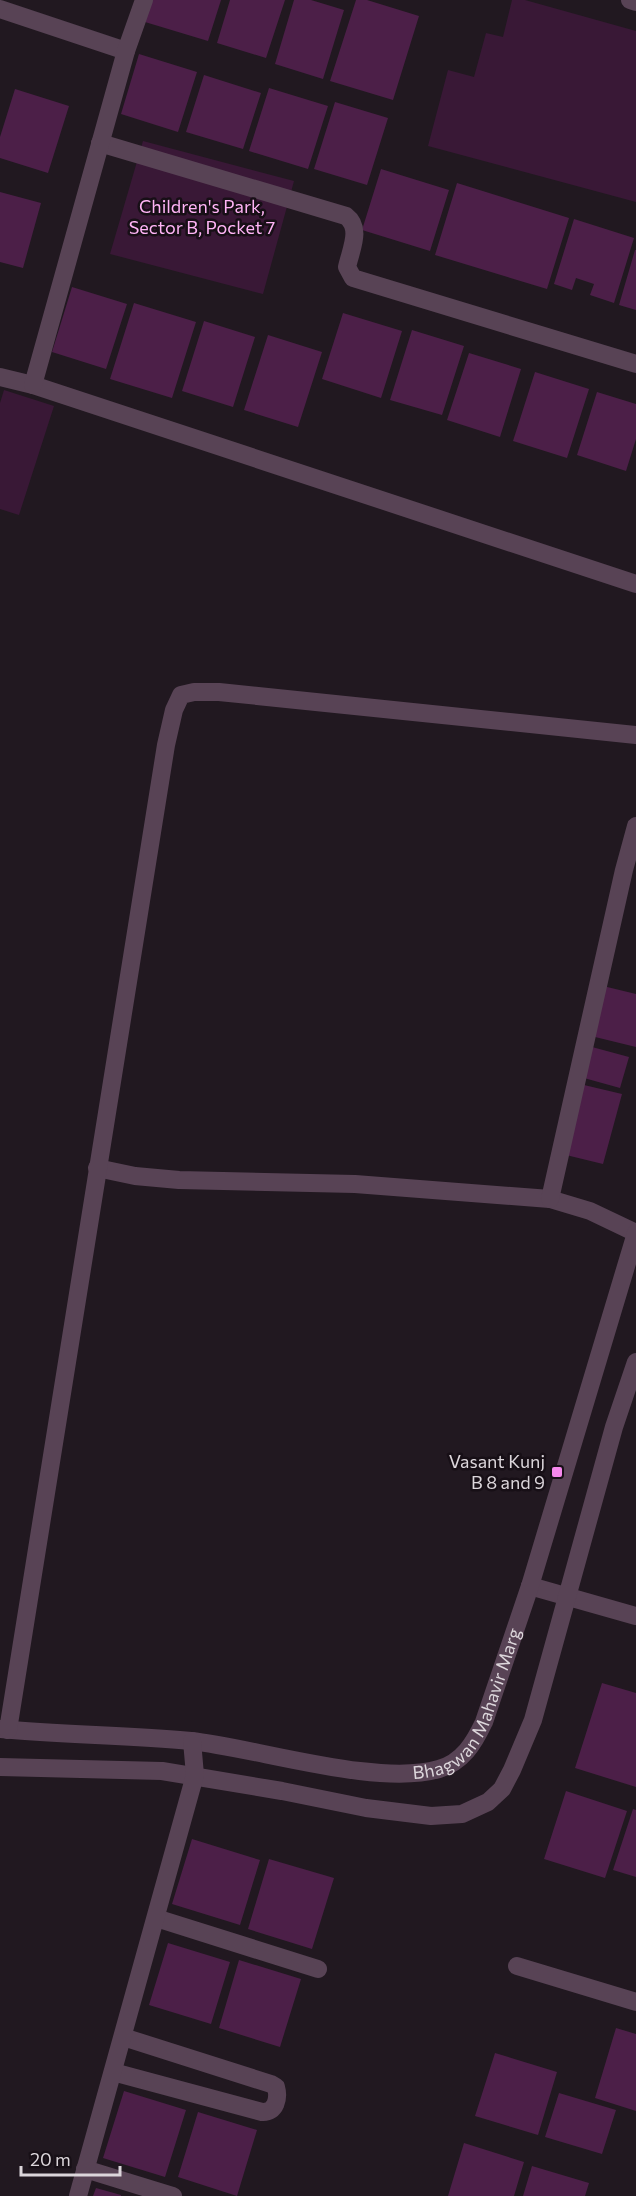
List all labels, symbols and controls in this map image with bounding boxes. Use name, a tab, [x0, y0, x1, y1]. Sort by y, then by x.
park label: Children's Park, Sector B, Pocket 7	[129, 195, 275, 238]
place label: Vasant Kunj B 8 and 9	[449, 1450, 545, 1493]
marker: Vasant Kunj B 8 and 9	[550, 1465, 564, 1479]
street label: Bhagwan Mahavir Marg	[411, 1625, 525, 1783]
scale bar	[21, 2139, 120, 2177]
text: 20 m	[30, 2148, 71, 2170]

